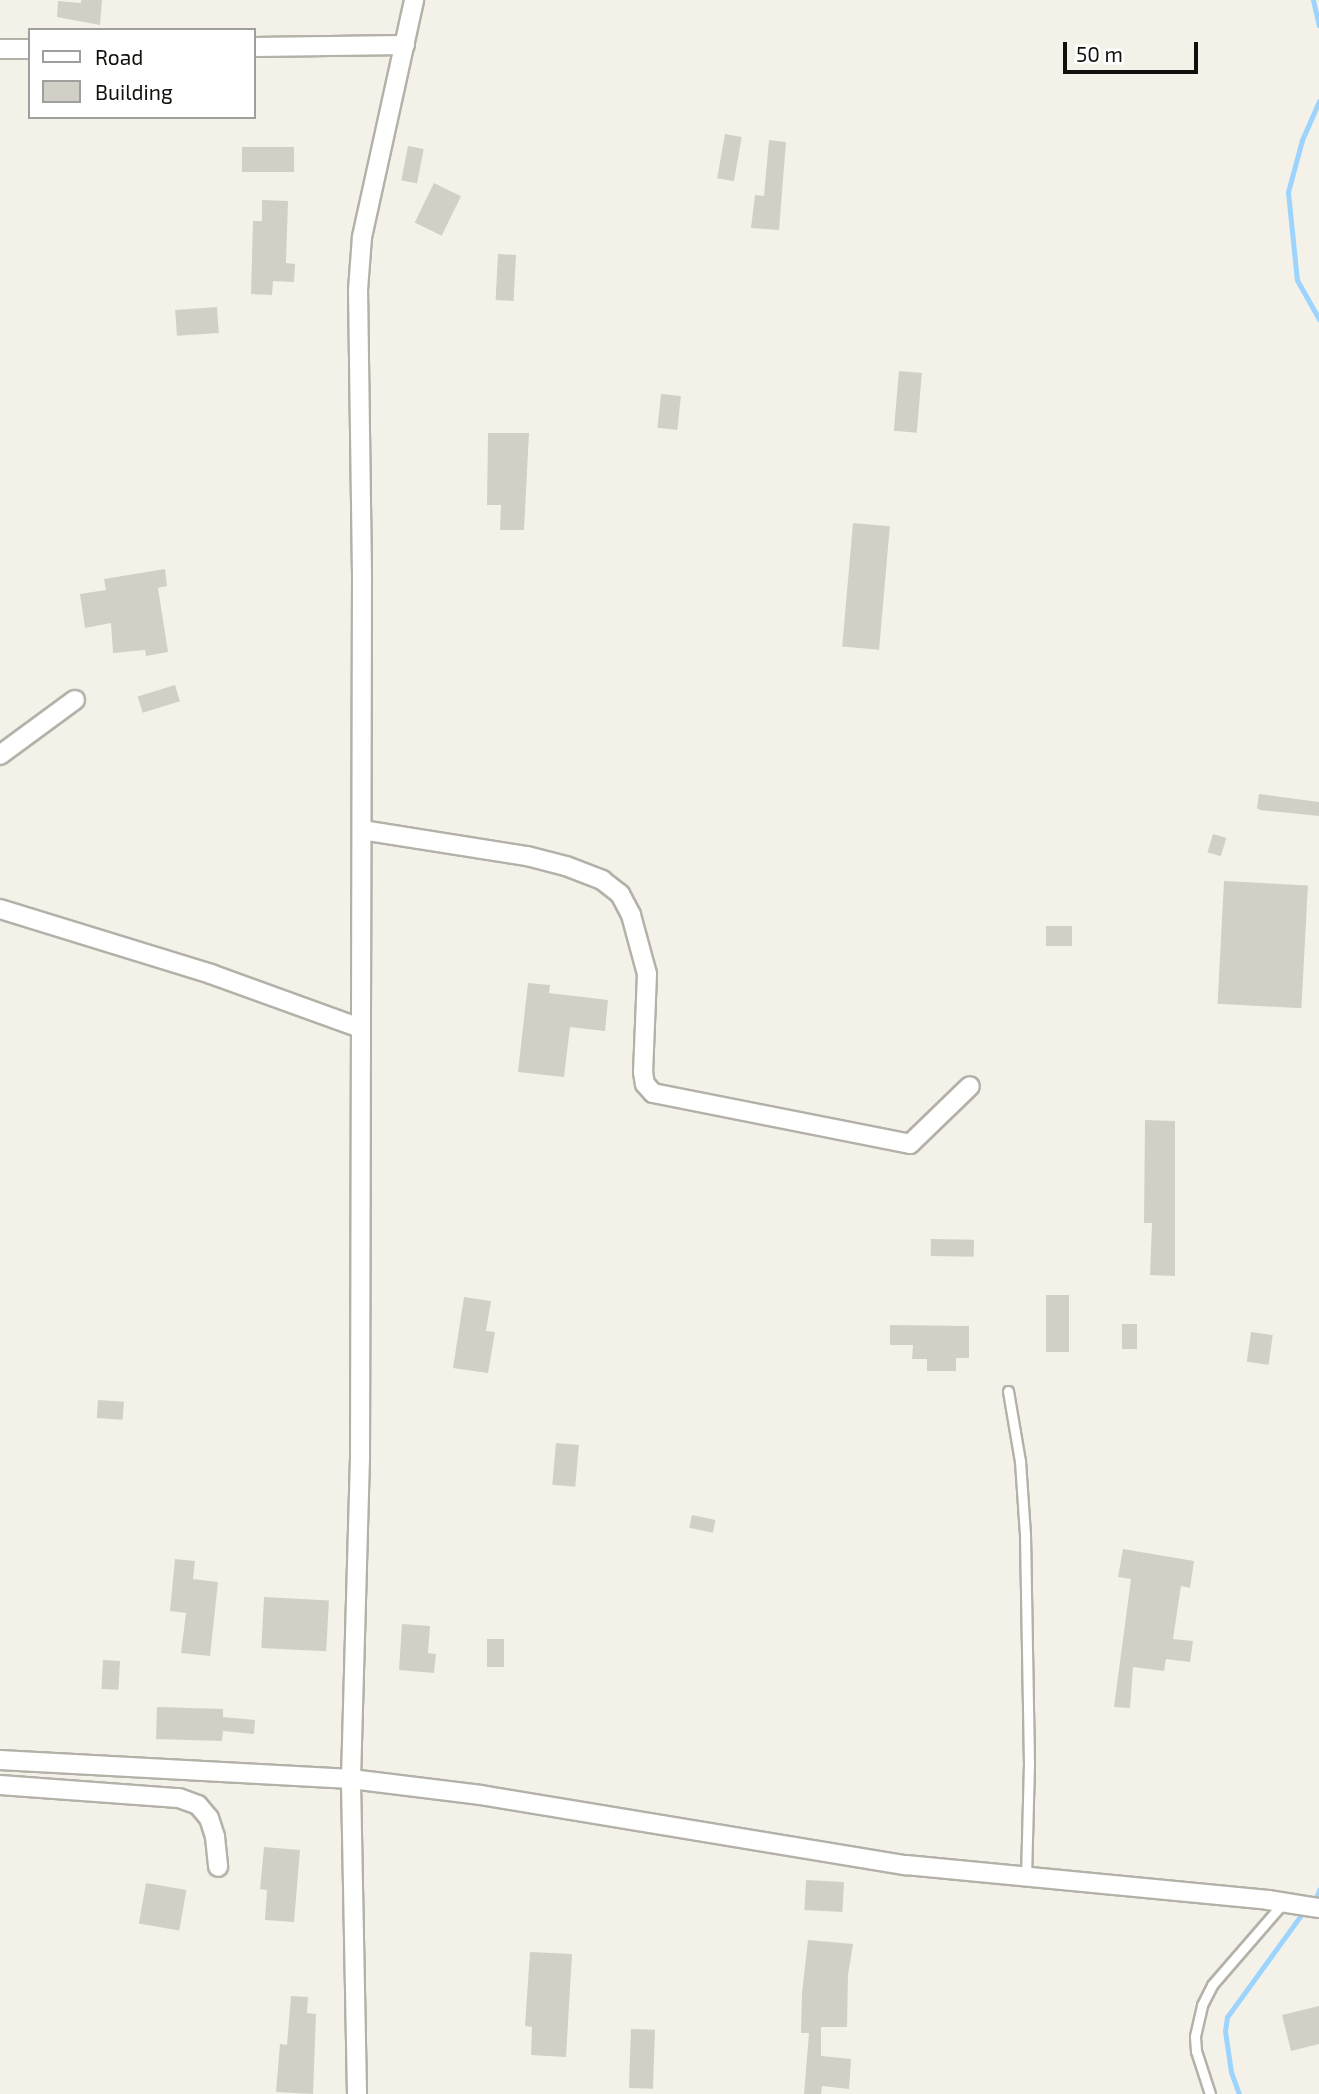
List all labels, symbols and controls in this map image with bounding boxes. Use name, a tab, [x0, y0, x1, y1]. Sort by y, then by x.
legend	[28, 28, 256, 119]
scale bar	[1067, 28, 1202, 72]
text: 50 m	[1076, 41, 1123, 66]
text: Road	[95, 44, 143, 69]
text: Building	[95, 79, 173, 104]

